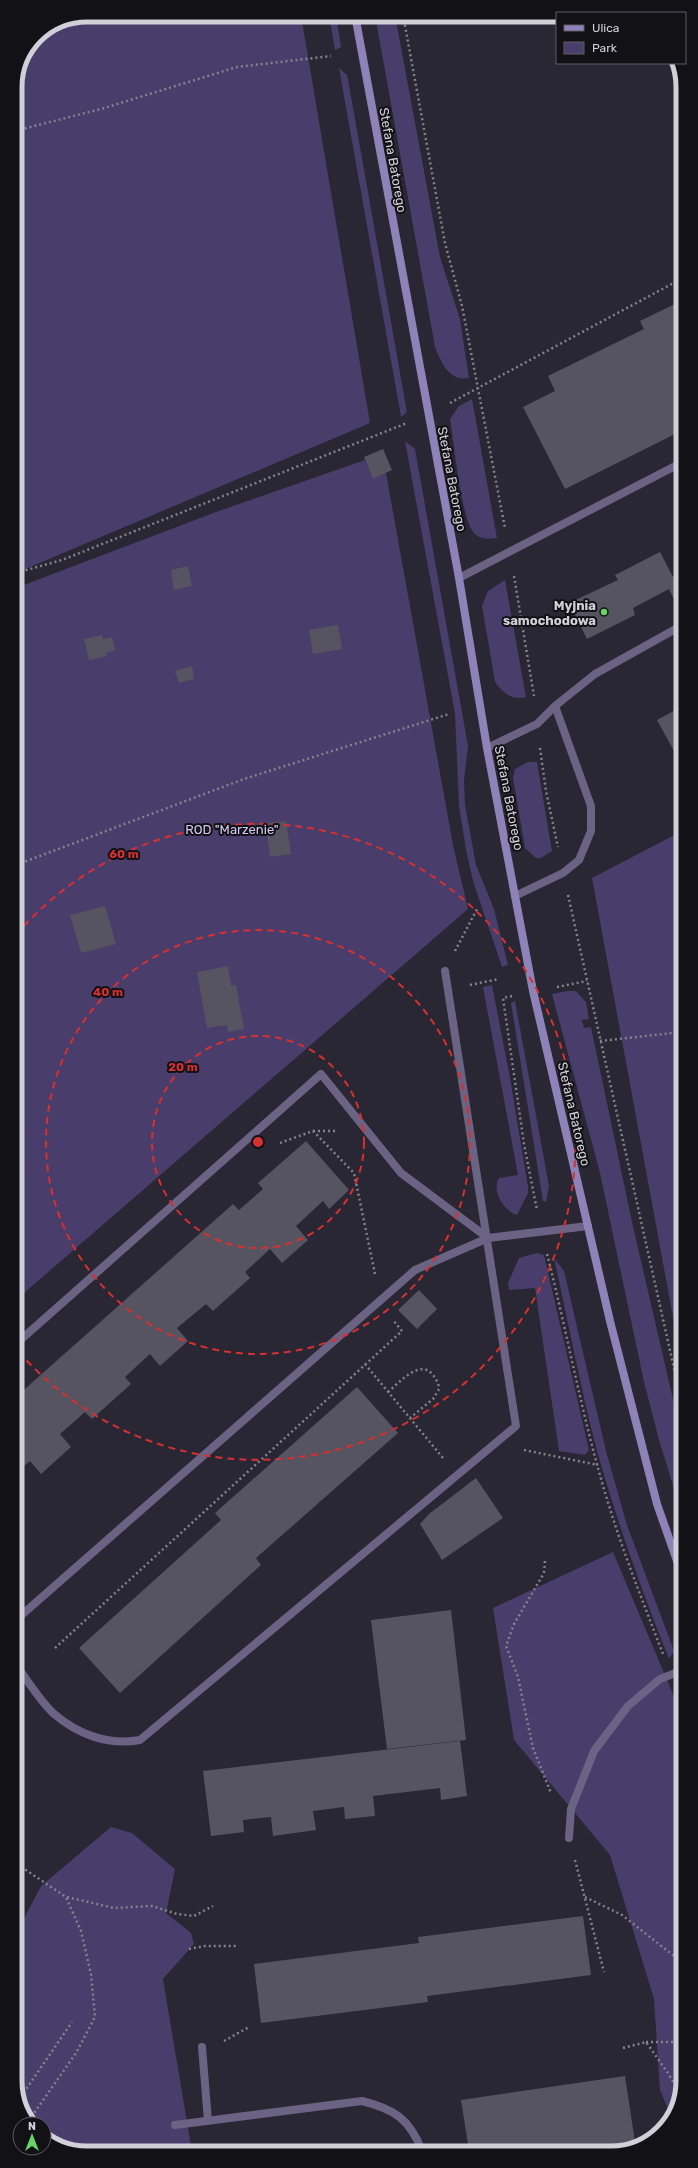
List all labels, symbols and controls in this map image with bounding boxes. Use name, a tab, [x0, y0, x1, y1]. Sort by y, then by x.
legend	[556, 12, 686, 64]
text: Ulica	[592, 21, 619, 35]
text: Park	[592, 41, 618, 55]
street label: Stefana Batorego	[375, 106, 410, 214]
street label: Stefana Batorego	[434, 425, 470, 533]
place label: Myjnia samochodowa	[503, 598, 596, 628]
marker: Myjnia samochodowa	[599, 607, 609, 617]
street label: Stefana Batorego	[491, 744, 527, 852]
park label: ROD "Marzenie"	[185, 822, 279, 837]
text: 60 m	[109, 847, 139, 861]
text: 40 m	[93, 985, 123, 999]
text: 20 m	[168, 1060, 198, 1074]
street label: Stefana Batorego	[554, 1060, 593, 1168]
centre of rings	[251, 1135, 265, 1149]
north arrow	[12, 2116, 52, 2156]
text: N	[28, 2120, 36, 2133]

